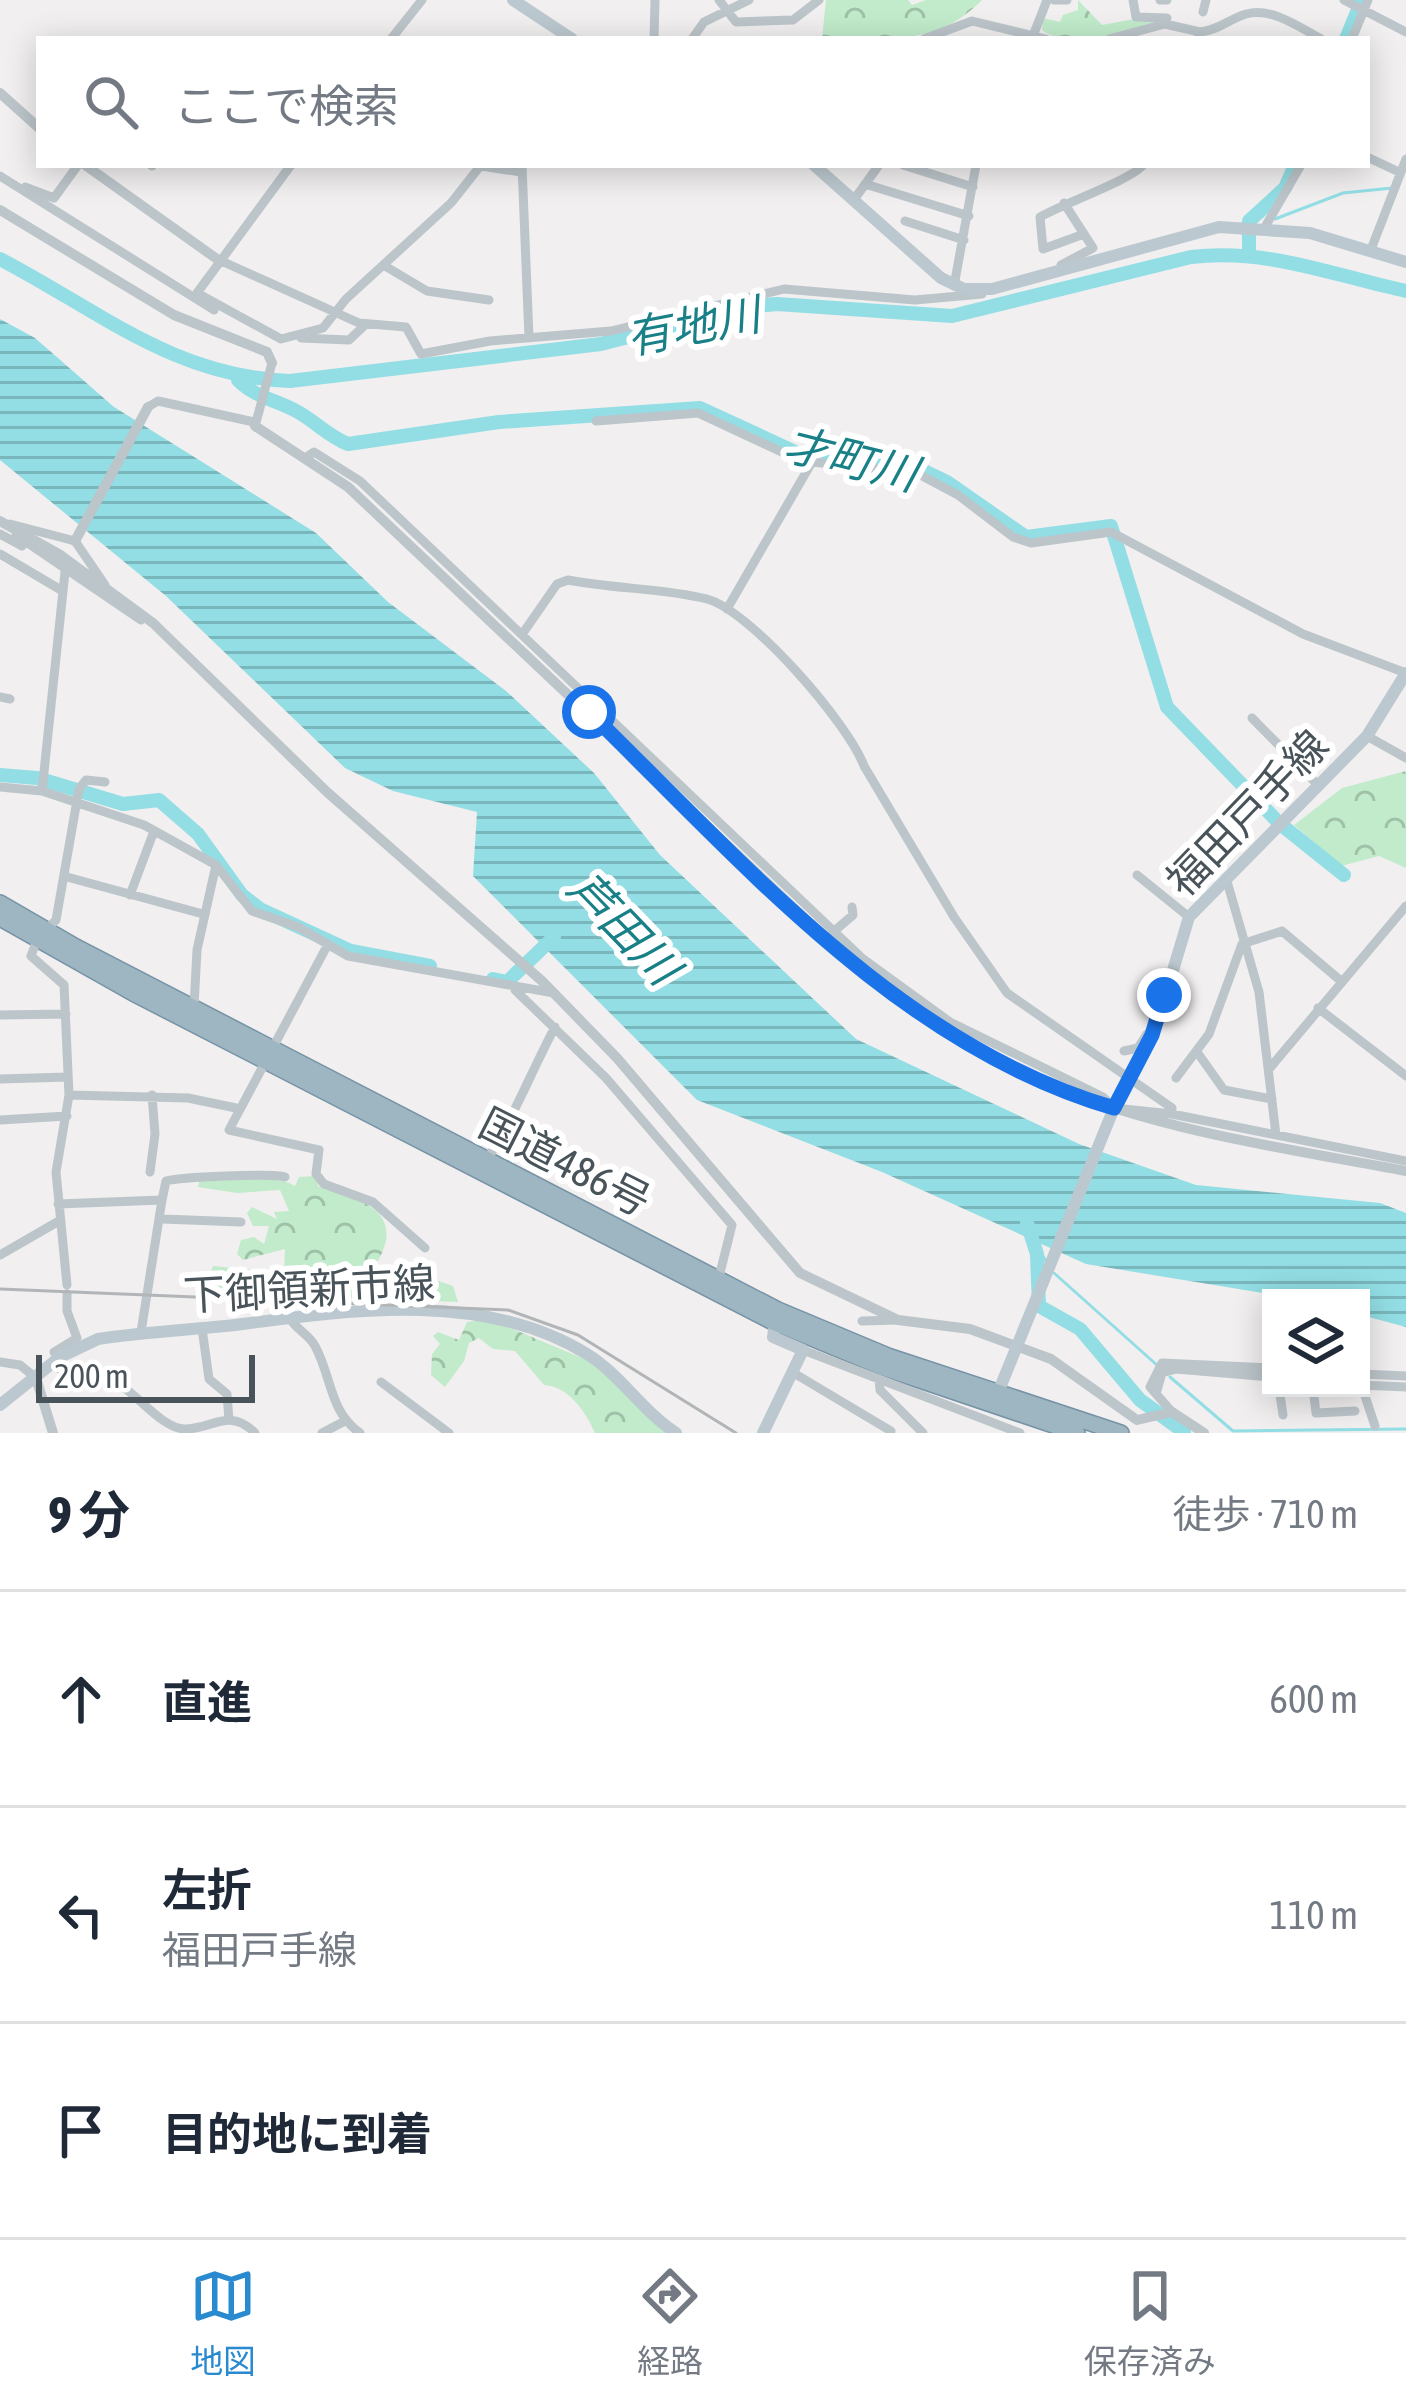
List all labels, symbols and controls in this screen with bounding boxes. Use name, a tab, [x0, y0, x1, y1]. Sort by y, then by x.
search box	[36, 36, 1370, 168]
icon: search	[78, 69, 144, 135]
text: ここで検索	[174, 80, 399, 132]
water label: 有地川	[622, 287, 768, 364]
water label: 才町川	[779, 417, 927, 502]
route start	[562, 685, 616, 739]
street label: 福田戸手線	[1157, 721, 1337, 905]
water label: 芦田川	[558, 861, 692, 997]
route end	[1137, 968, 1191, 1022]
street label: 国道486号	[472, 1099, 658, 1225]
street label: 下御領新市線	[182, 1258, 436, 1320]
map controls	[1262, 1289, 1370, 1397]
button: layers	[1262, 1289, 1370, 1397]
scale bar	[36, 1349, 255, 1402]
text: 200 m	[54, 1357, 129, 1395]
text: 9 分	[48, 1485, 130, 1544]
text: 徒歩 · 710 m	[1173, 1492, 1358, 1536]
icon: ahead	[48, 1666, 114, 1732]
text: 直進	[162, 1676, 252, 1728]
text: 600 m	[1270, 1677, 1358, 1721]
text: 左折	[162, 1864, 252, 1916]
icon: left	[48, 1882, 114, 1948]
text: 110 m	[1270, 1893, 1358, 1937]
text: 福田戸手線	[162, 1928, 357, 1972]
icon: arrive	[48, 2098, 114, 2164]
text: 目的地に到着	[162, 2108, 432, 2160]
tab: 地図	[190, 2263, 256, 2383]
tab: 経路	[637, 2263, 703, 2383]
tab: 保存済み	[1084, 2263, 1216, 2383]

